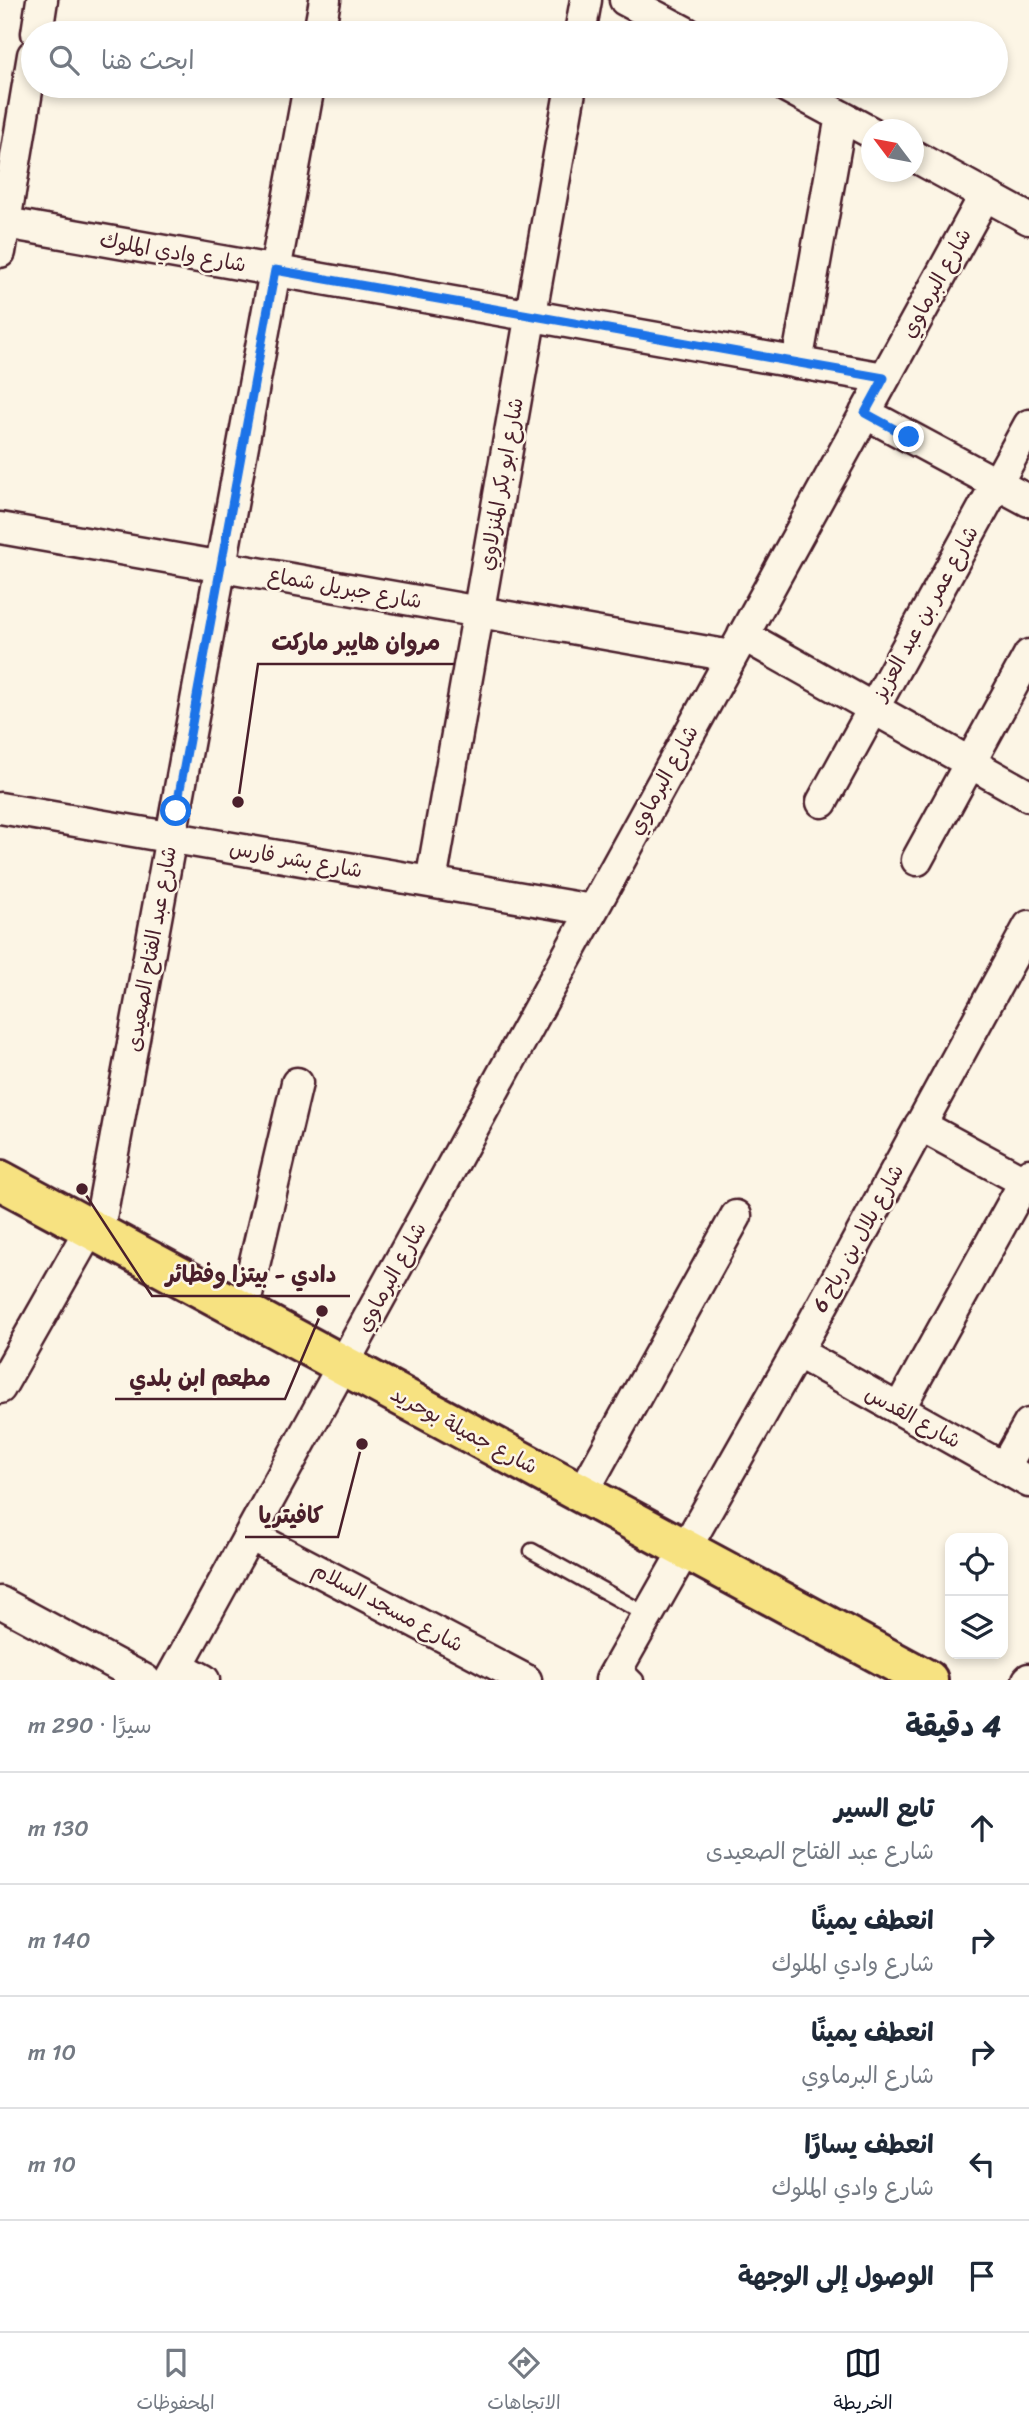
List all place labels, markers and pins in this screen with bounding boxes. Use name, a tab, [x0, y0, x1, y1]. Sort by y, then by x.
callout: مروان هايبر ماركت	[258, 620, 455, 664]
callout: دادي - بيتزا وفطائر	[152, 1252, 350, 1296]
callout: مطعم ابن بلدي	[115, 1355, 285, 1399]
callout: كافيتريا	[245, 1493, 338, 1537]

